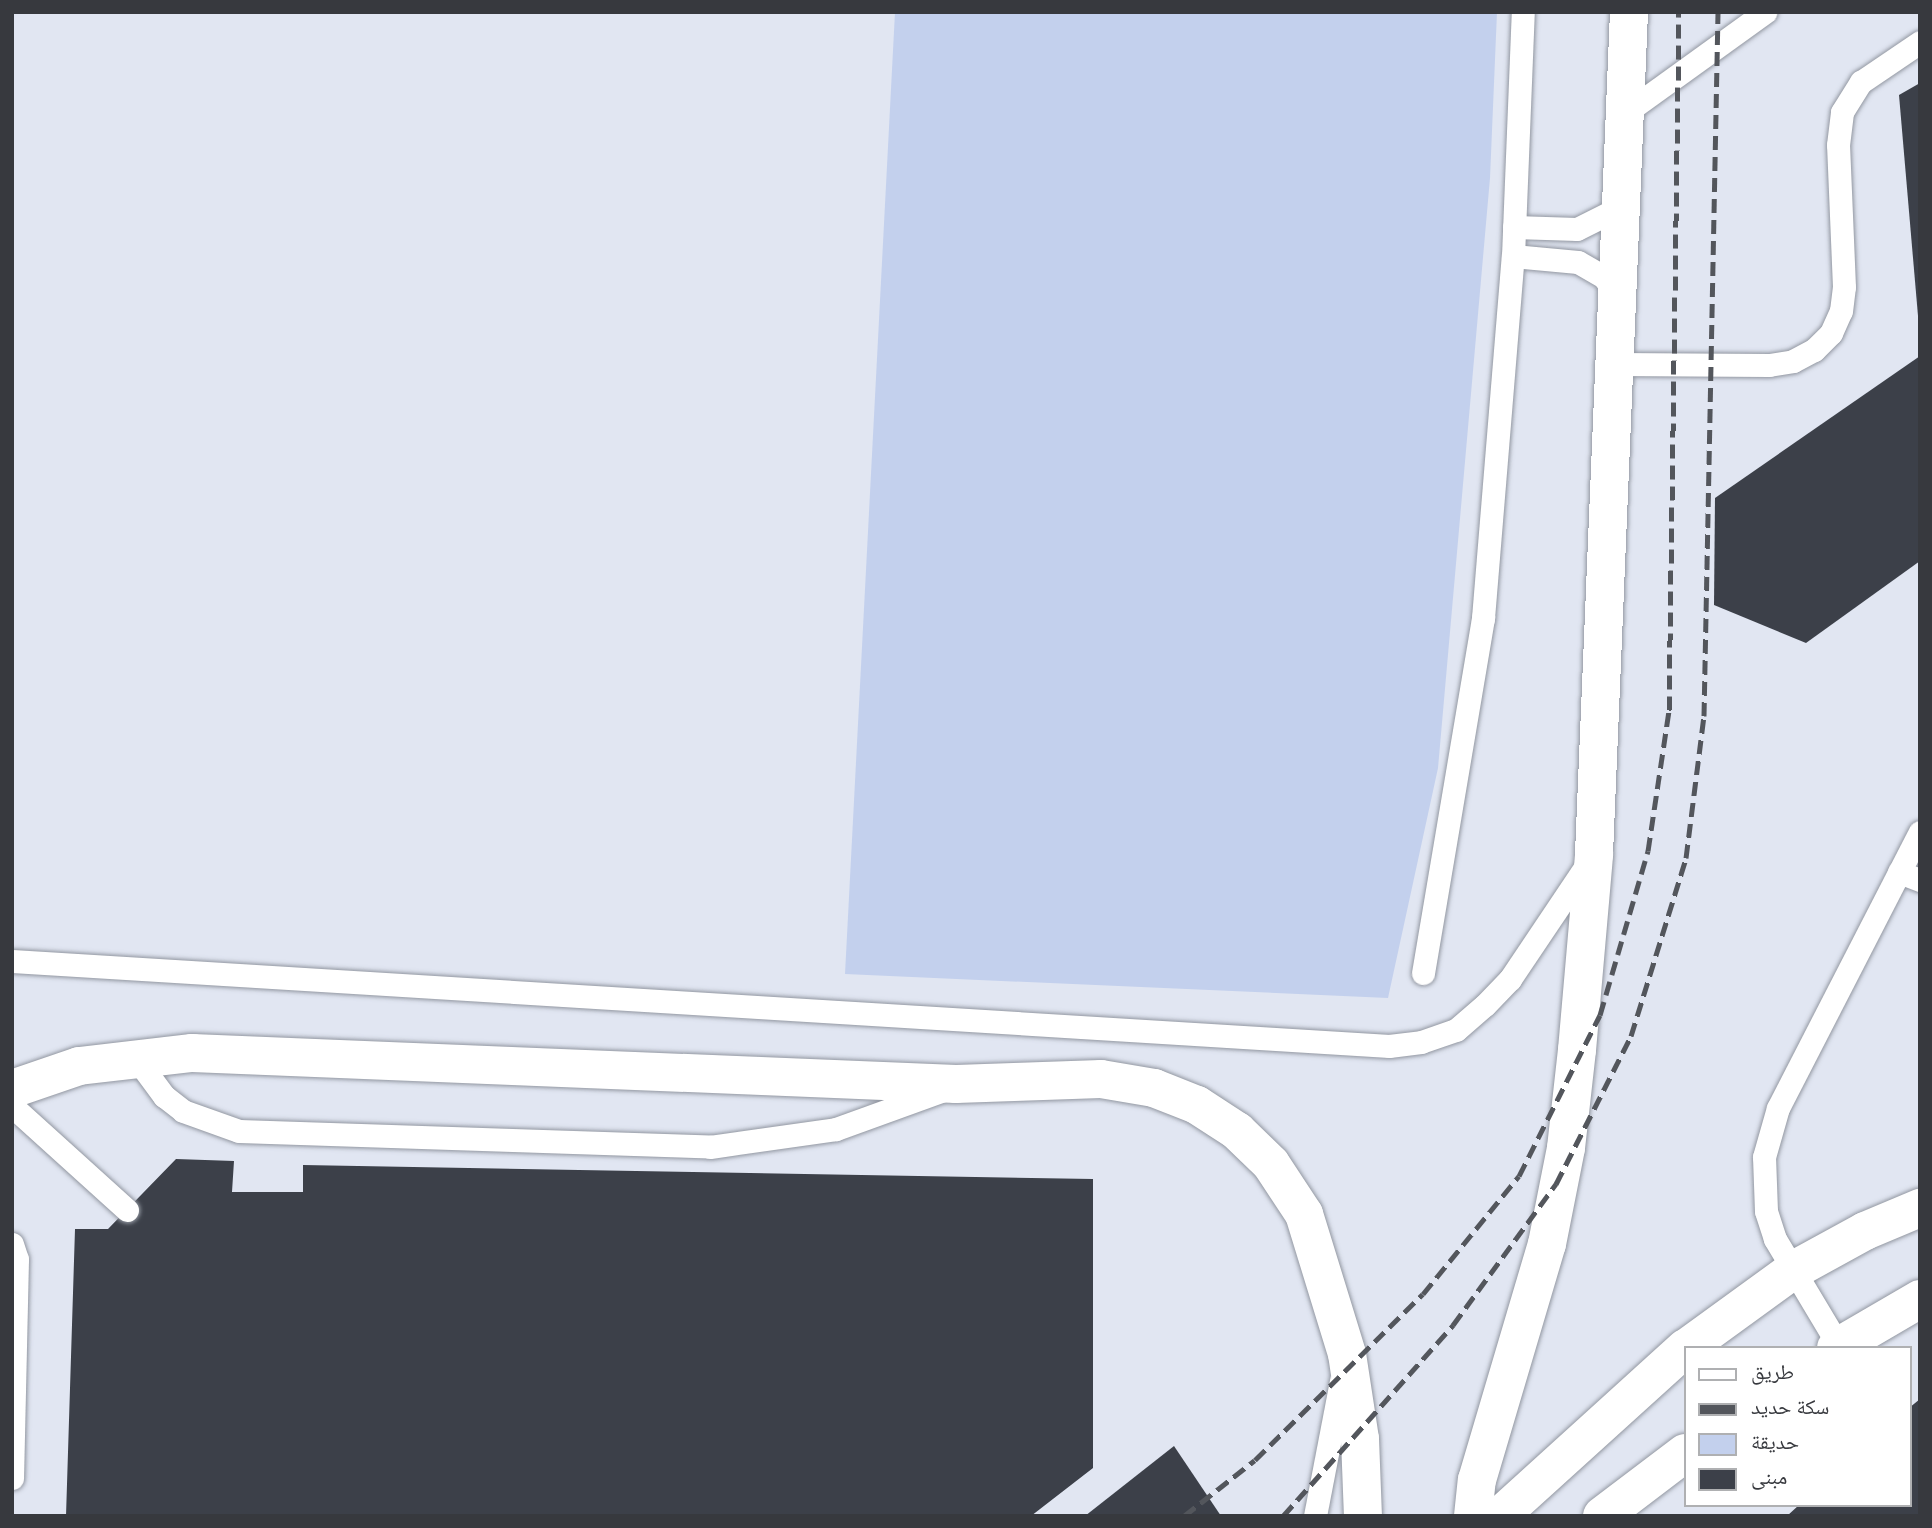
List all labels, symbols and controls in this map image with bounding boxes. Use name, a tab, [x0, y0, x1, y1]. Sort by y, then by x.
legend	[1684, 1346, 1911, 1507]
text: طريق	[1751, 1360, 1794, 1387]
text: سكة حديد	[1751, 1395, 1829, 1422]
text: حديقة	[1751, 1430, 1799, 1457]
text: مبنى	[1751, 1465, 1787, 1492]

